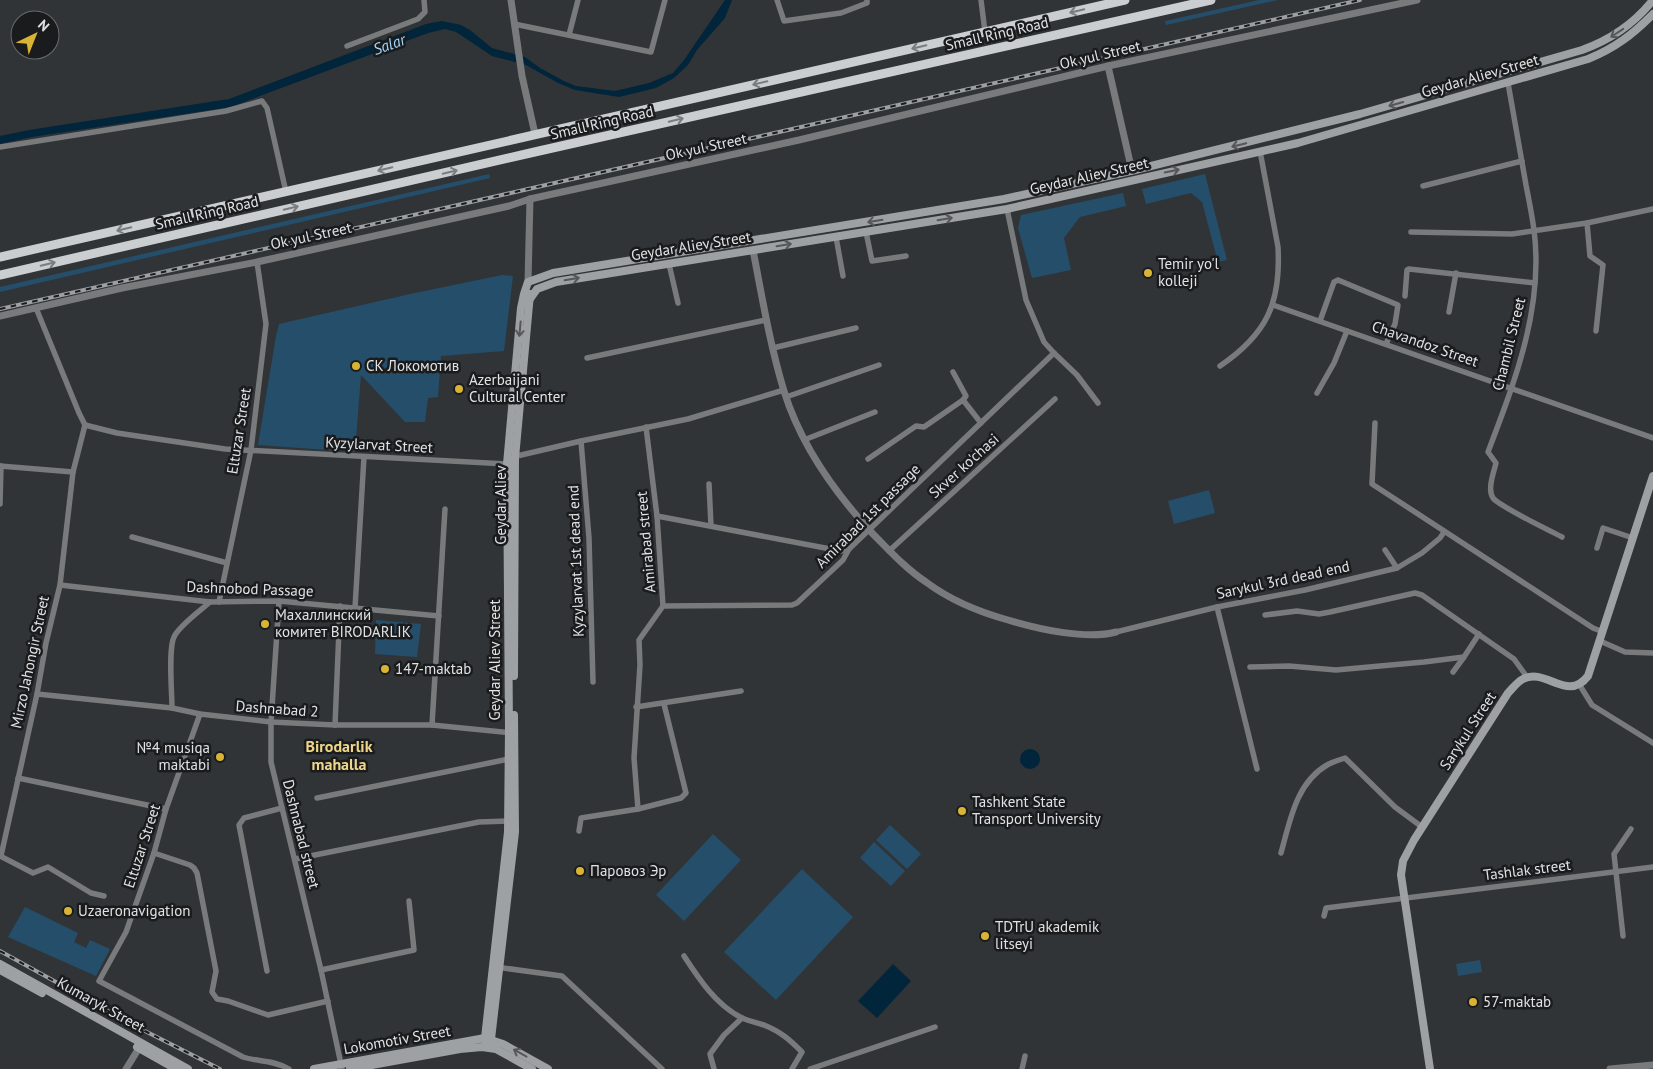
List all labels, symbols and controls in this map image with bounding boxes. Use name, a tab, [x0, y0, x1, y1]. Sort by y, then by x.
one-way arrow	[1070, 7, 1086, 16]
north arrow	[10, 10, 60, 60]
street label: Small Ring Road	[943, 12, 1050, 55]
text: N	[34, 16, 53, 35]
water label: Salar	[370, 28, 410, 59]
one-way arrow	[1610, 28, 1624, 38]
street label: Ok yul Street	[1058, 36, 1142, 73]
one-way arrow	[911, 43, 927, 52]
street label: Geydar Aliev Street	[1419, 50, 1541, 101]
one-way arrow	[753, 79, 769, 88]
one-way arrow	[1389, 99, 1405, 109]
street label: Small Ring Road	[548, 101, 655, 144]
one-way arrow	[668, 115, 684, 124]
street label: Ok yul Street	[664, 129, 748, 164]
one-way arrow	[1232, 141, 1248, 150]
street label: Geydar Aliev Street	[1028, 153, 1150, 198]
one-way arrow	[377, 165, 393, 174]
one-way arrow	[1164, 166, 1180, 175]
one-way arrow	[441, 167, 457, 176]
street label: Small Ring Road	[153, 191, 260, 234]
one-way arrow	[283, 203, 299, 212]
one-way arrow	[937, 214, 953, 224]
one-way arrow	[867, 216, 883, 226]
street label: Ok yul Street	[269, 218, 353, 253]
one-way arrow	[117, 225, 133, 234]
street label: Geydar Aliev Street	[630, 227, 752, 264]
one-way arrow	[776, 240, 792, 250]
place label: Temir yo'l kolleji	[1158, 254, 1219, 290]
one-way arrow	[39, 259, 55, 268]
marker: Temir yo'l kolleji	[1142, 267, 1154, 279]
one-way arrow	[564, 274, 580, 284]
street label: Chambil Street	[1488, 295, 1529, 392]
street label: Chavandoz Street	[1369, 316, 1481, 371]
one-way arrow	[515, 321, 524, 337]
place label: СК Локомотив	[366, 356, 459, 375]
marker: СК Локомотив	[350, 360, 362, 372]
place label: Azerbaijani Cultural Center	[469, 370, 565, 406]
marker: Azerbaijani Cultural Center	[453, 383, 465, 395]
street label: Eltuzar Street	[222, 386, 255, 475]
street label: Skver ko'chasi	[925, 429, 1003, 502]
street label: Kyzylarvat Street	[325, 432, 433, 457]
street label: Amirabad 1st passage	[811, 459, 924, 572]
street label: Geydar Aliev	[491, 465, 510, 545]
street label: Kyzylarvat 1st dead end	[563, 485, 588, 637]
street label: Amirabad street	[632, 491, 659, 594]
street label: Sarykul 3rd dead end	[1215, 556, 1351, 603]
street label: Dashnobod Passage	[186, 577, 314, 600]
street label: Mirzo Jahongir Street	[6, 594, 53, 730]
street label: Geydar Aliev Street	[485, 599, 504, 721]
place label: Махаллинский комитет BIRODARLIK	[275, 605, 411, 641]
marker: Махаллинский комитет BIRODARLIK	[259, 618, 271, 630]
place label: 147-maktab	[395, 659, 471, 678]
marker: 147-maktab	[379, 663, 391, 675]
street label: Sarykul Street	[1435, 688, 1500, 773]
street label: Dashnabad 2	[235, 696, 319, 721]
district label: Birodarlik mahalla	[305, 736, 373, 774]
place label: №4 musiqa maktabi	[136, 738, 210, 774]
marker: №4 musiqa maktabi	[214, 751, 226, 763]
street label: Dashnabad street	[279, 777, 324, 890]
place label: Tashkent State Transport University	[972, 792, 1101, 828]
street label: Eltuzar Street	[119, 801, 164, 890]
marker: Tashkent State Transport University	[956, 805, 968, 817]
street label: Tashlak street	[1482, 855, 1572, 884]
place label: Паровоз Эр	[590, 861, 666, 880]
marker: Паровоз Эр	[574, 865, 586, 877]
place label: Uzaeronavigation	[78, 901, 190, 920]
marker: Uzaeronavigation	[62, 905, 74, 917]
place label: TDTrU akademik litseyi	[995, 917, 1100, 953]
marker: TDTrU akademik litseyi	[979, 930, 991, 942]
street label: Kumaryk Street	[54, 973, 149, 1037]
place label: 57-maktab	[1483, 992, 1551, 1011]
marker: 57-maktab	[1467, 996, 1479, 1008]
street label: Lokomotiv Street	[342, 1021, 452, 1058]
one-way arrow	[513, 1048, 528, 1057]

